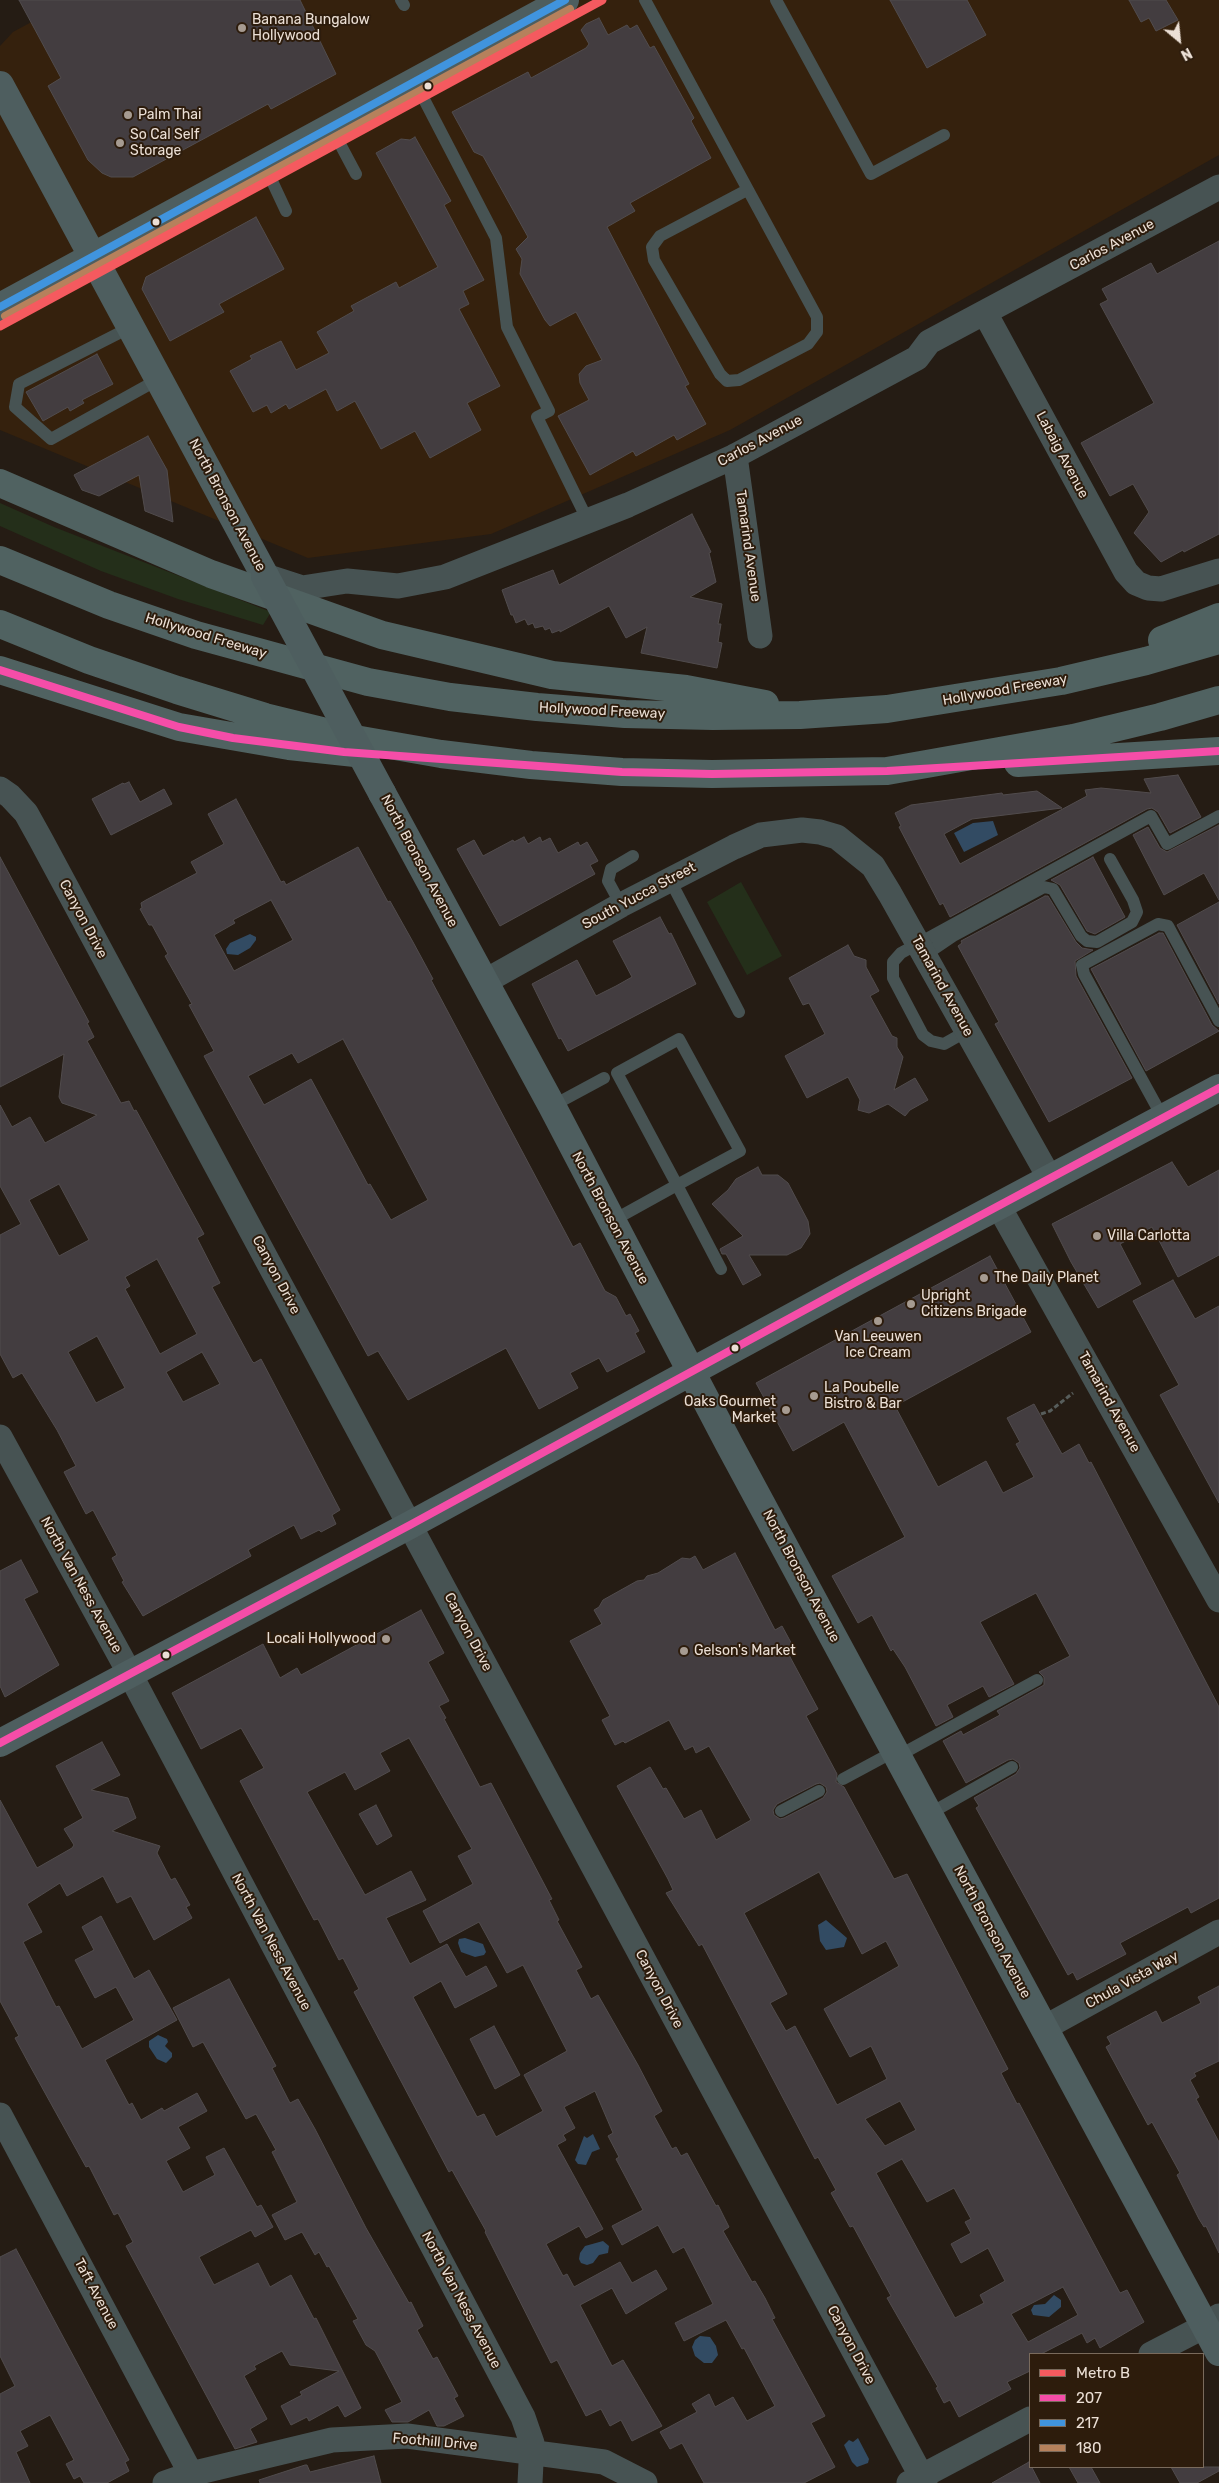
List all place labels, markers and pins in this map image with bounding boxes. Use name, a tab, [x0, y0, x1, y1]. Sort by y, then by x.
place label: Banana Bungalow Hollywood	[252, 12, 370, 44]
marker: Banana Bungalow Hollywood	[236, 22, 248, 34]
unlabelled marker	[423, 81, 433, 91]
place label: Palm Thai	[138, 107, 201, 123]
marker: Palm Thai	[122, 109, 134, 121]
place label: So Cal Self Storage	[130, 127, 199, 160]
marker: So Cal Self Storage	[114, 137, 126, 149]
unlabelled marker	[151, 217, 161, 227]
place label: Villa Carlotta	[1107, 1228, 1190, 1244]
marker: Villa Carlotta	[1091, 1230, 1103, 1242]
place label: The Daily Planet	[994, 1270, 1099, 1286]
marker: The Daily Planet	[978, 1272, 990, 1284]
place label: Upright Citizens Brigade	[921, 1288, 1027, 1320]
marker: Upright Citizens Brigade	[905, 1298, 917, 1310]
marker: Van Leeuwen Ice Cream	[872, 1315, 884, 1327]
place label: Van Leeuwen Ice Cream	[834, 1329, 922, 1361]
unlabelled marker	[730, 1343, 740, 1353]
place label: La Poubelle Bistro & Bar	[824, 1380, 902, 1412]
marker: La Poubelle Bistro & Bar	[808, 1390, 820, 1402]
place label: Oaks Gourmet Market	[684, 1394, 776, 1426]
marker: Oaks Gourmet Market	[780, 1404, 792, 1416]
place label: Locali Hollywood	[267, 1631, 376, 1647]
marker: Locali Hollywood	[380, 1633, 392, 1645]
place label: Gelson's Market	[694, 1643, 796, 1659]
marker: Gelson's Market	[678, 1645, 690, 1657]
unlabelled marker	[161, 1650, 171, 1660]

